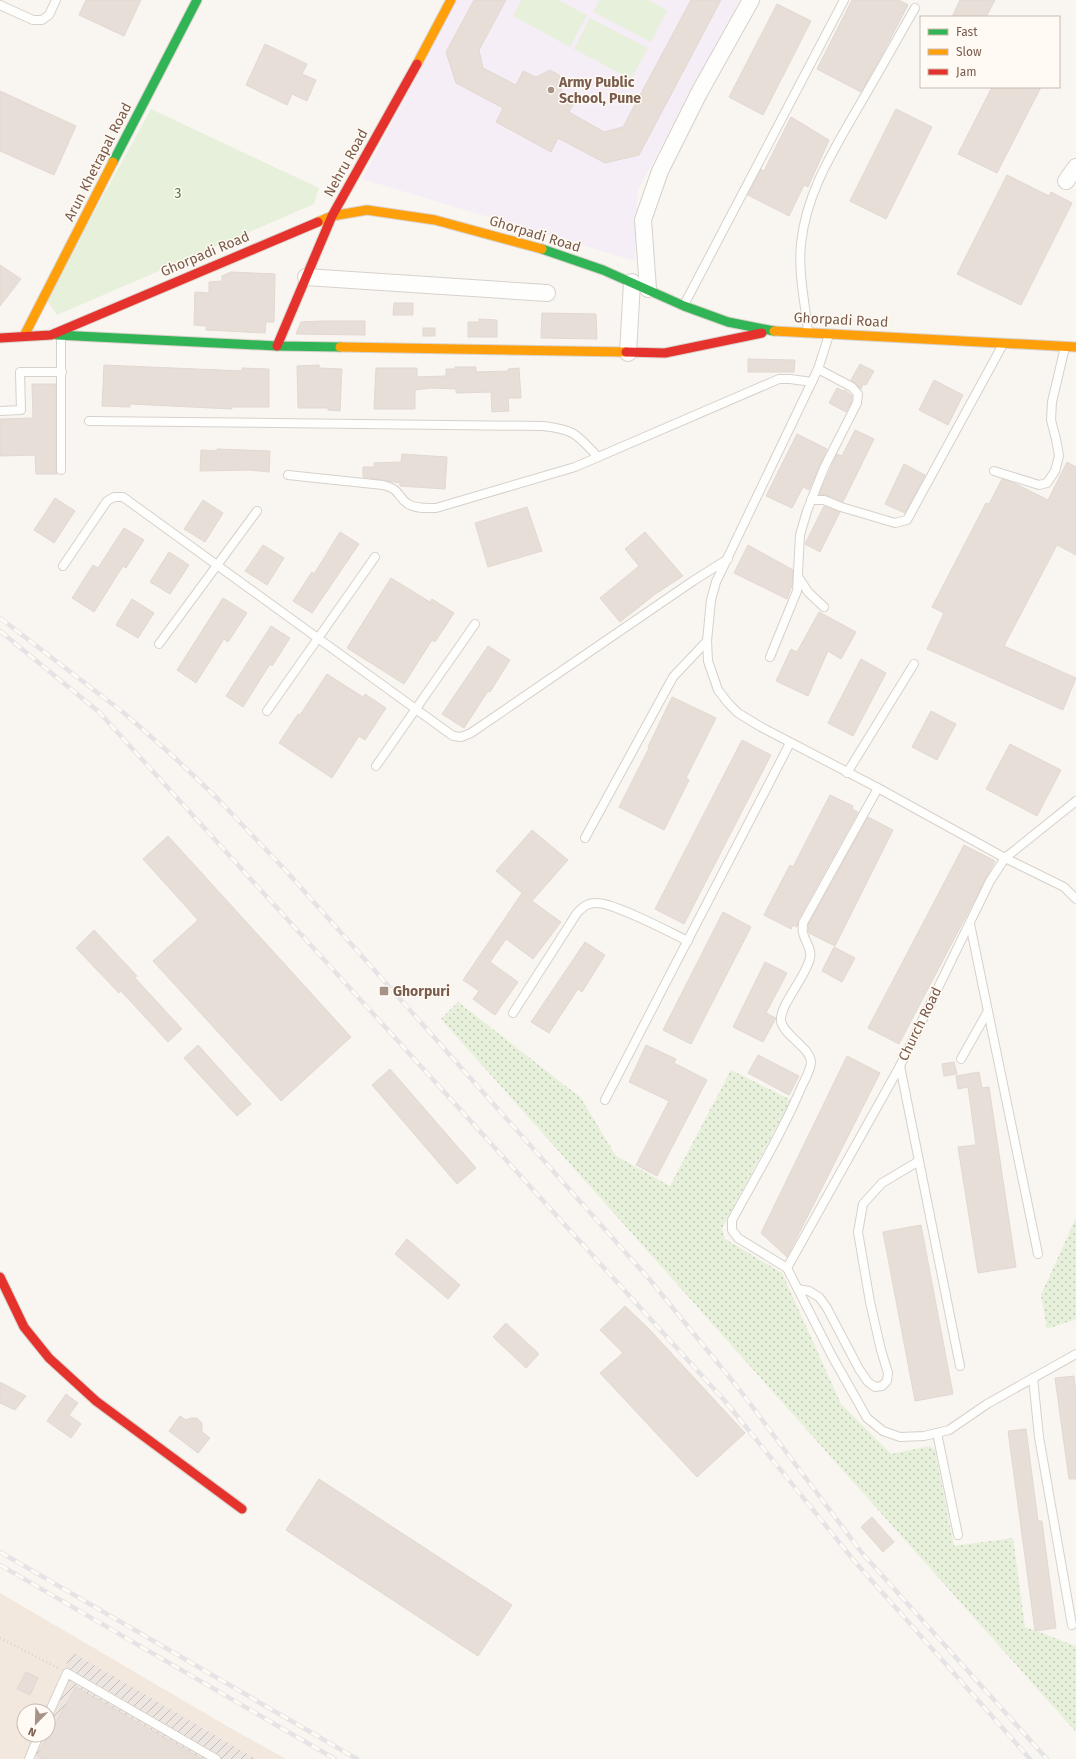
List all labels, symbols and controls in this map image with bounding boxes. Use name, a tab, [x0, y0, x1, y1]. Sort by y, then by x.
legend	[920, 16, 1060, 88]
text: Fast	[956, 25, 978, 39]
text: Slow	[956, 45, 982, 59]
text: Jam	[956, 65, 976, 79]
place label: Army Public School, Pune	[558, 74, 641, 107]
marker: Army Public School, Pune	[546, 85, 556, 95]
street label: Arun Khetrapal Road	[61, 100, 135, 224]
street label: Nehru Road	[320, 126, 372, 200]
park label: 3	[175, 185, 182, 202]
street label: Ghorpadi Road	[487, 212, 583, 256]
street label: Ghorpadi Road	[158, 228, 252, 280]
street label: Ghorpadi Road	[793, 309, 889, 331]
place label: Ghorpuri	[393, 983, 450, 1000]
street label: Church Road	[895, 984, 945, 1064]
marker: Ghorpuri	[378, 985, 390, 997]
north arrow	[16, 1703, 56, 1743]
text: N	[26, 1724, 38, 1739]

